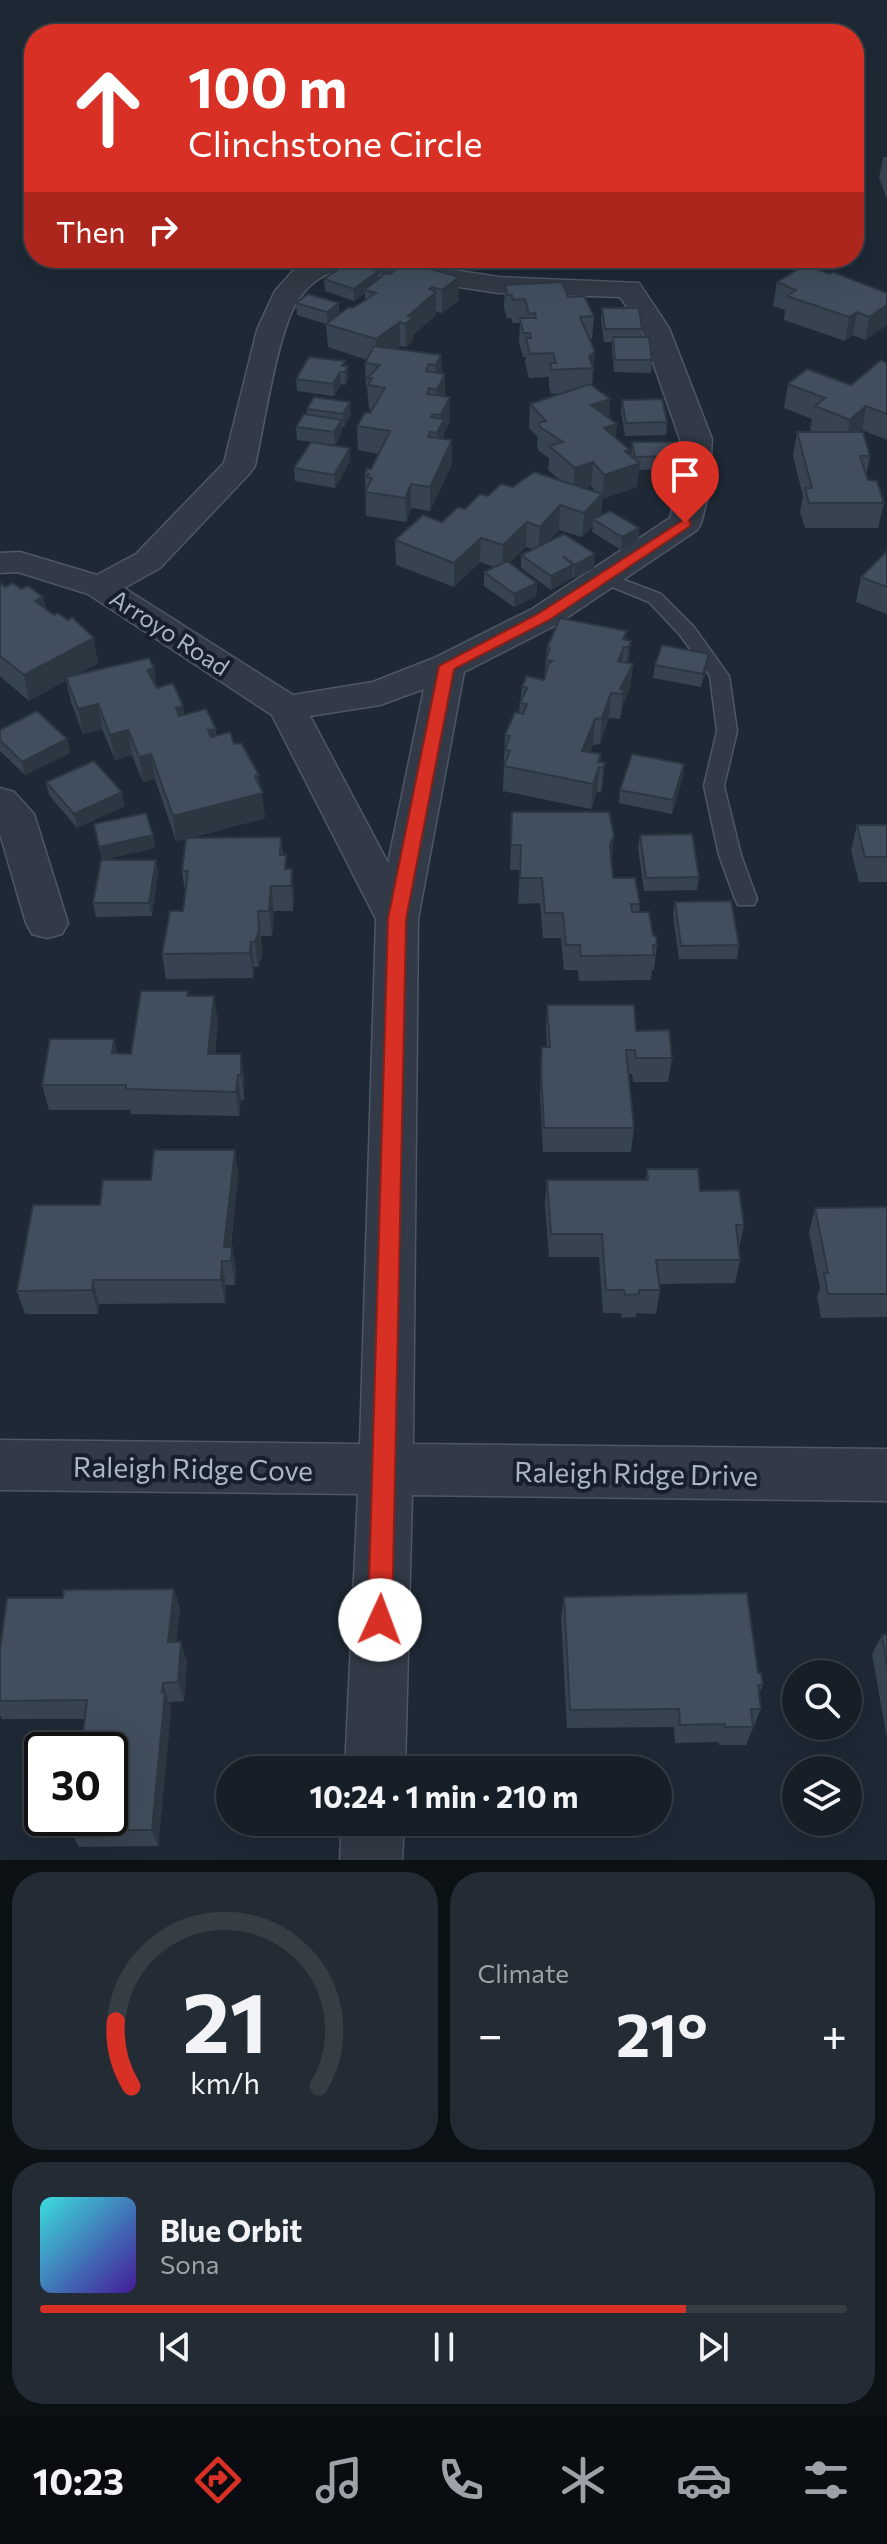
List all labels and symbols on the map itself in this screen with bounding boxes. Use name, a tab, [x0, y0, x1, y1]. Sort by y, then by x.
pin	[651, 441, 719, 523]
street label: Arroyo Road	[105, 583, 235, 681]
street label: Raleigh Ridge Cove	[73, 1449, 313, 1487]
street label: Raleigh Ridge Drive	[514, 1454, 758, 1492]
position arrow	[338, 1578, 422, 1662]
speed limit sign: 30	[24, 1732, 128, 1836]

